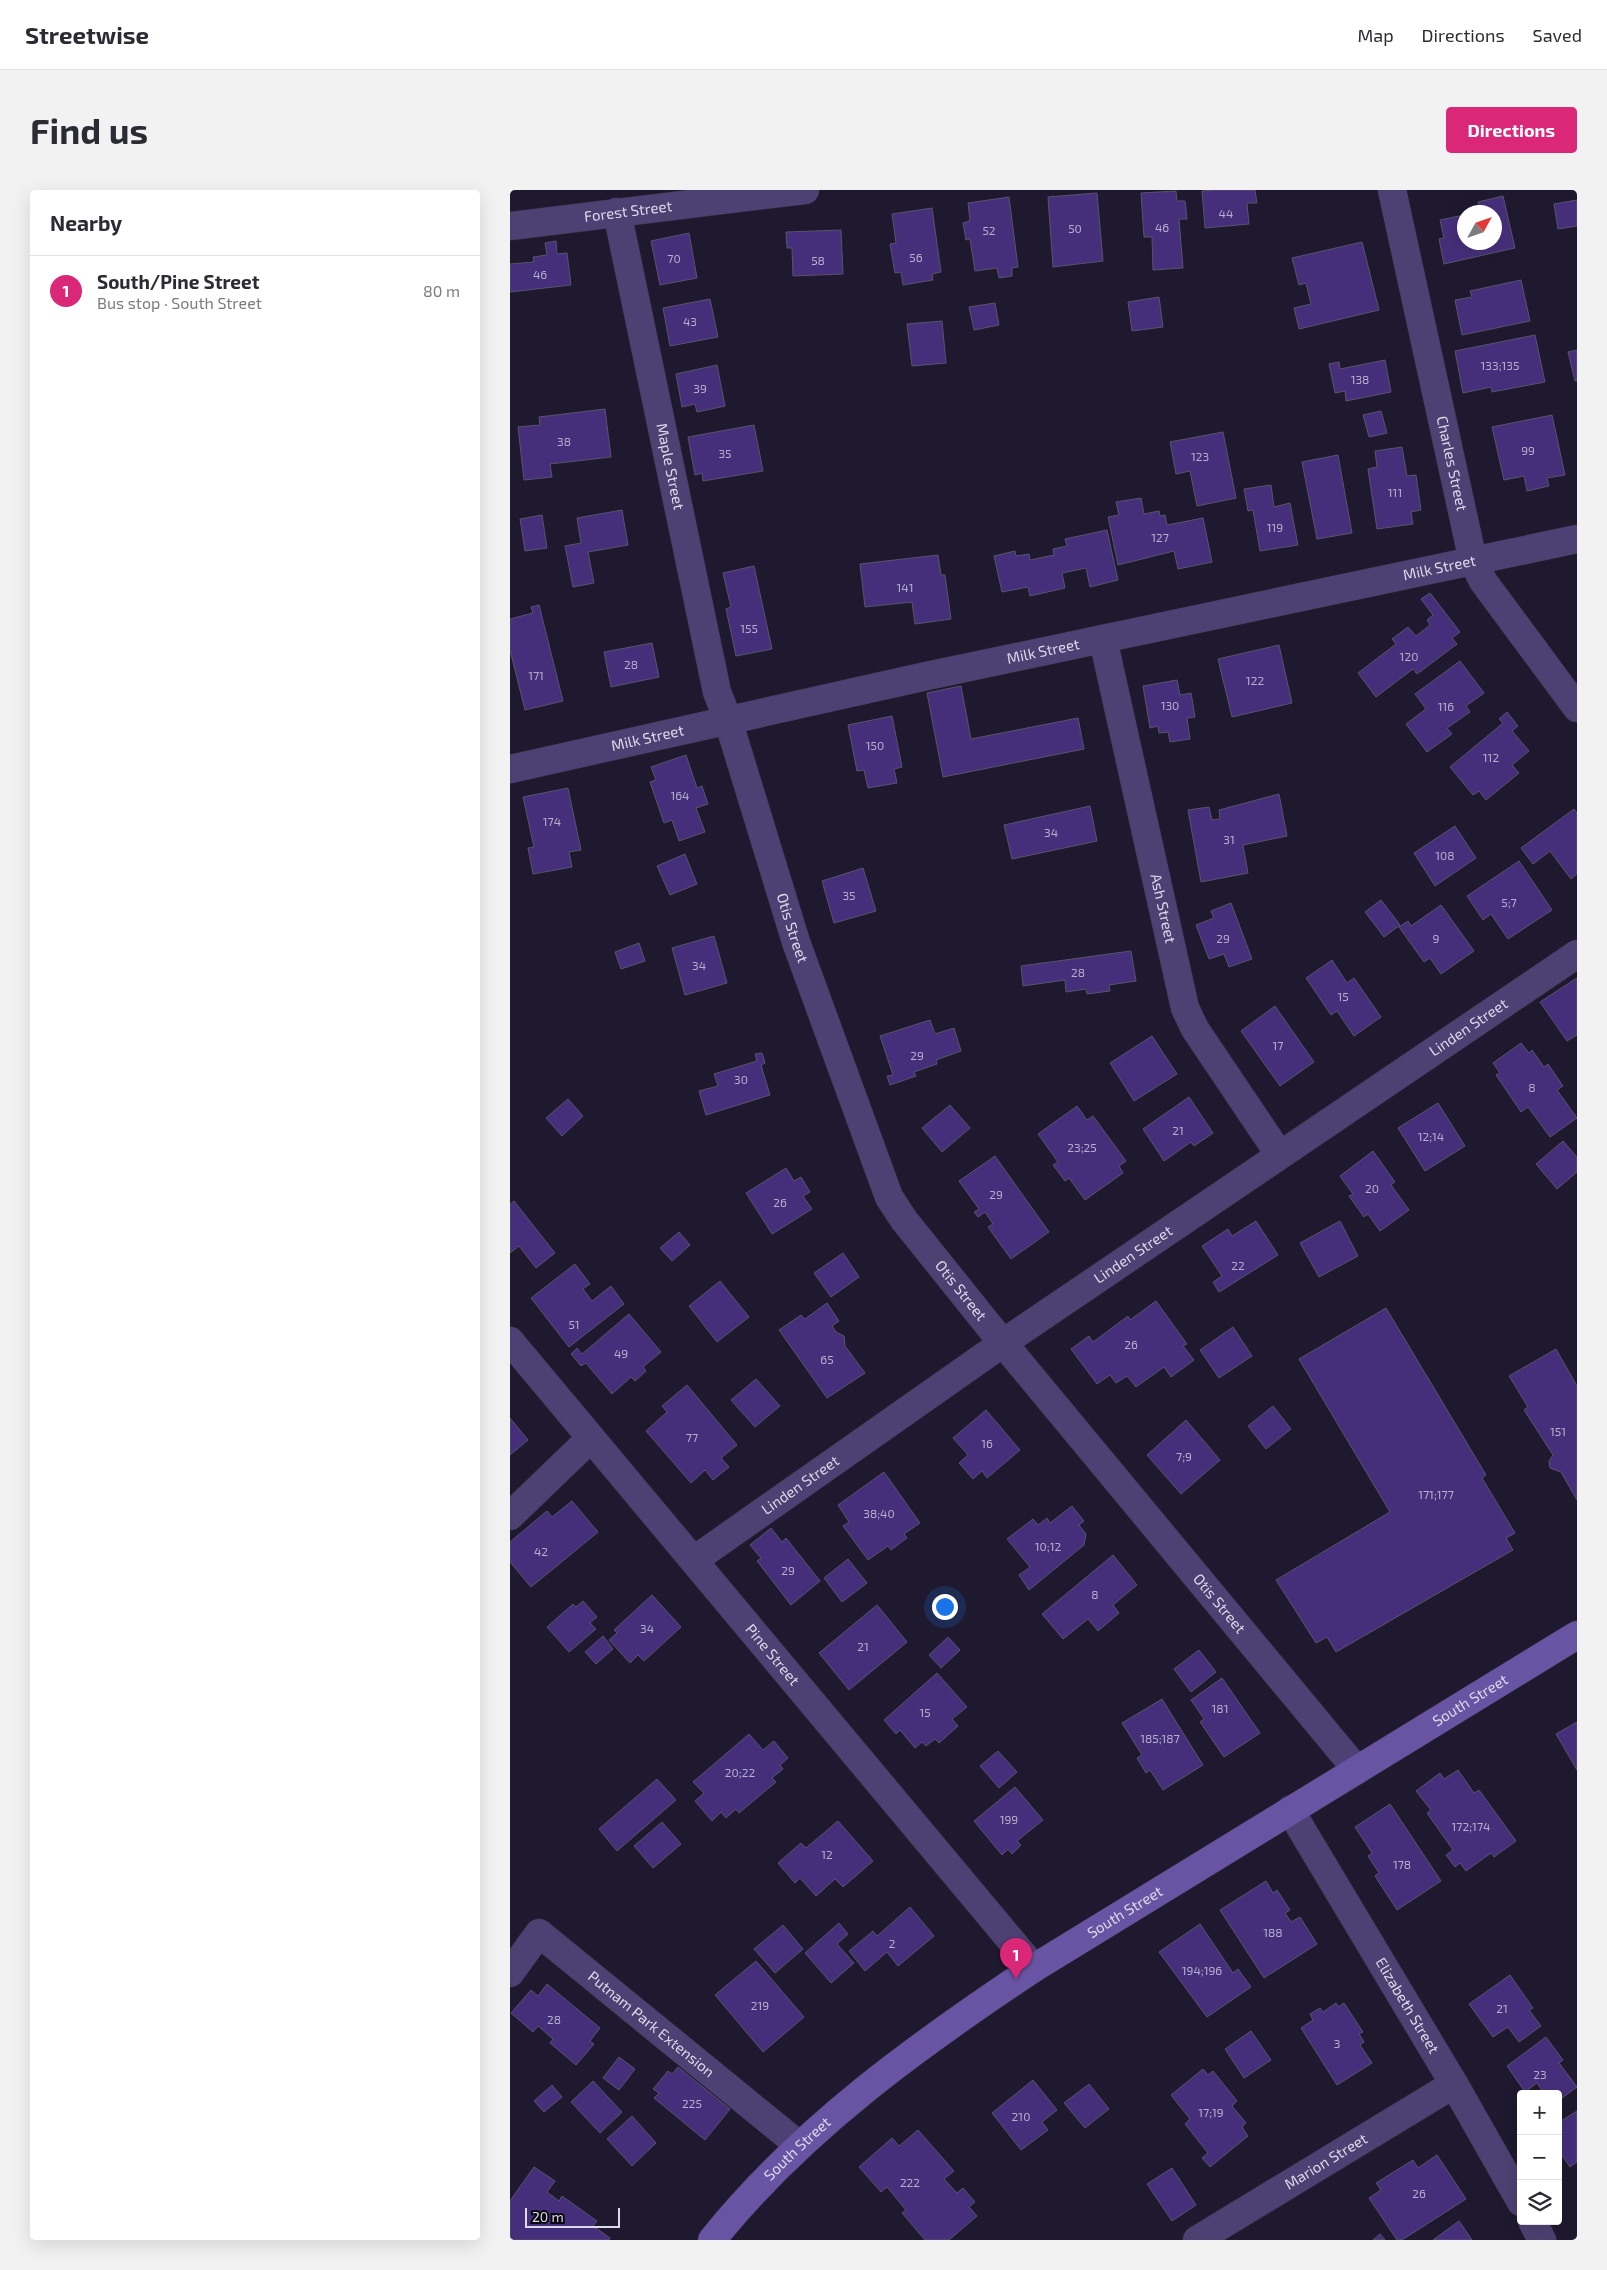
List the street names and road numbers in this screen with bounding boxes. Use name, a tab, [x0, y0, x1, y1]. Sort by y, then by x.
street label: Forest Street	[583, 196, 673, 225]
street label: Charles Street	[1434, 414, 1472, 513]
street label: Maple Street	[653, 422, 689, 511]
street label: Milk Street	[1401, 551, 1478, 583]
street label: Milk Street	[1005, 634, 1081, 667]
street label: Milk Street	[609, 720, 686, 754]
street label: Ash Street	[1147, 872, 1180, 945]
street label: Otis Street	[774, 891, 813, 965]
street label: Linden Street	[1425, 994, 1511, 1060]
street label: Linden Street	[1090, 1221, 1176, 1287]
street label: Otis Street	[932, 1256, 991, 1324]
street label: Linden Street	[758, 1451, 842, 1518]
street label: Otis Street	[1190, 1570, 1250, 1637]
street label: Pine Street	[742, 1620, 804, 1689]
street label: South Street	[1429, 1670, 1511, 1729]
street label: South Street	[1084, 1881, 1166, 1941]
street label: Elizabeth Street	[1372, 1954, 1444, 2057]
street label: Putnam Park Extension	[585, 1967, 719, 2081]
street label: South Street	[760, 2112, 834, 2184]
street label: Marion Street	[1281, 2129, 1370, 2193]

